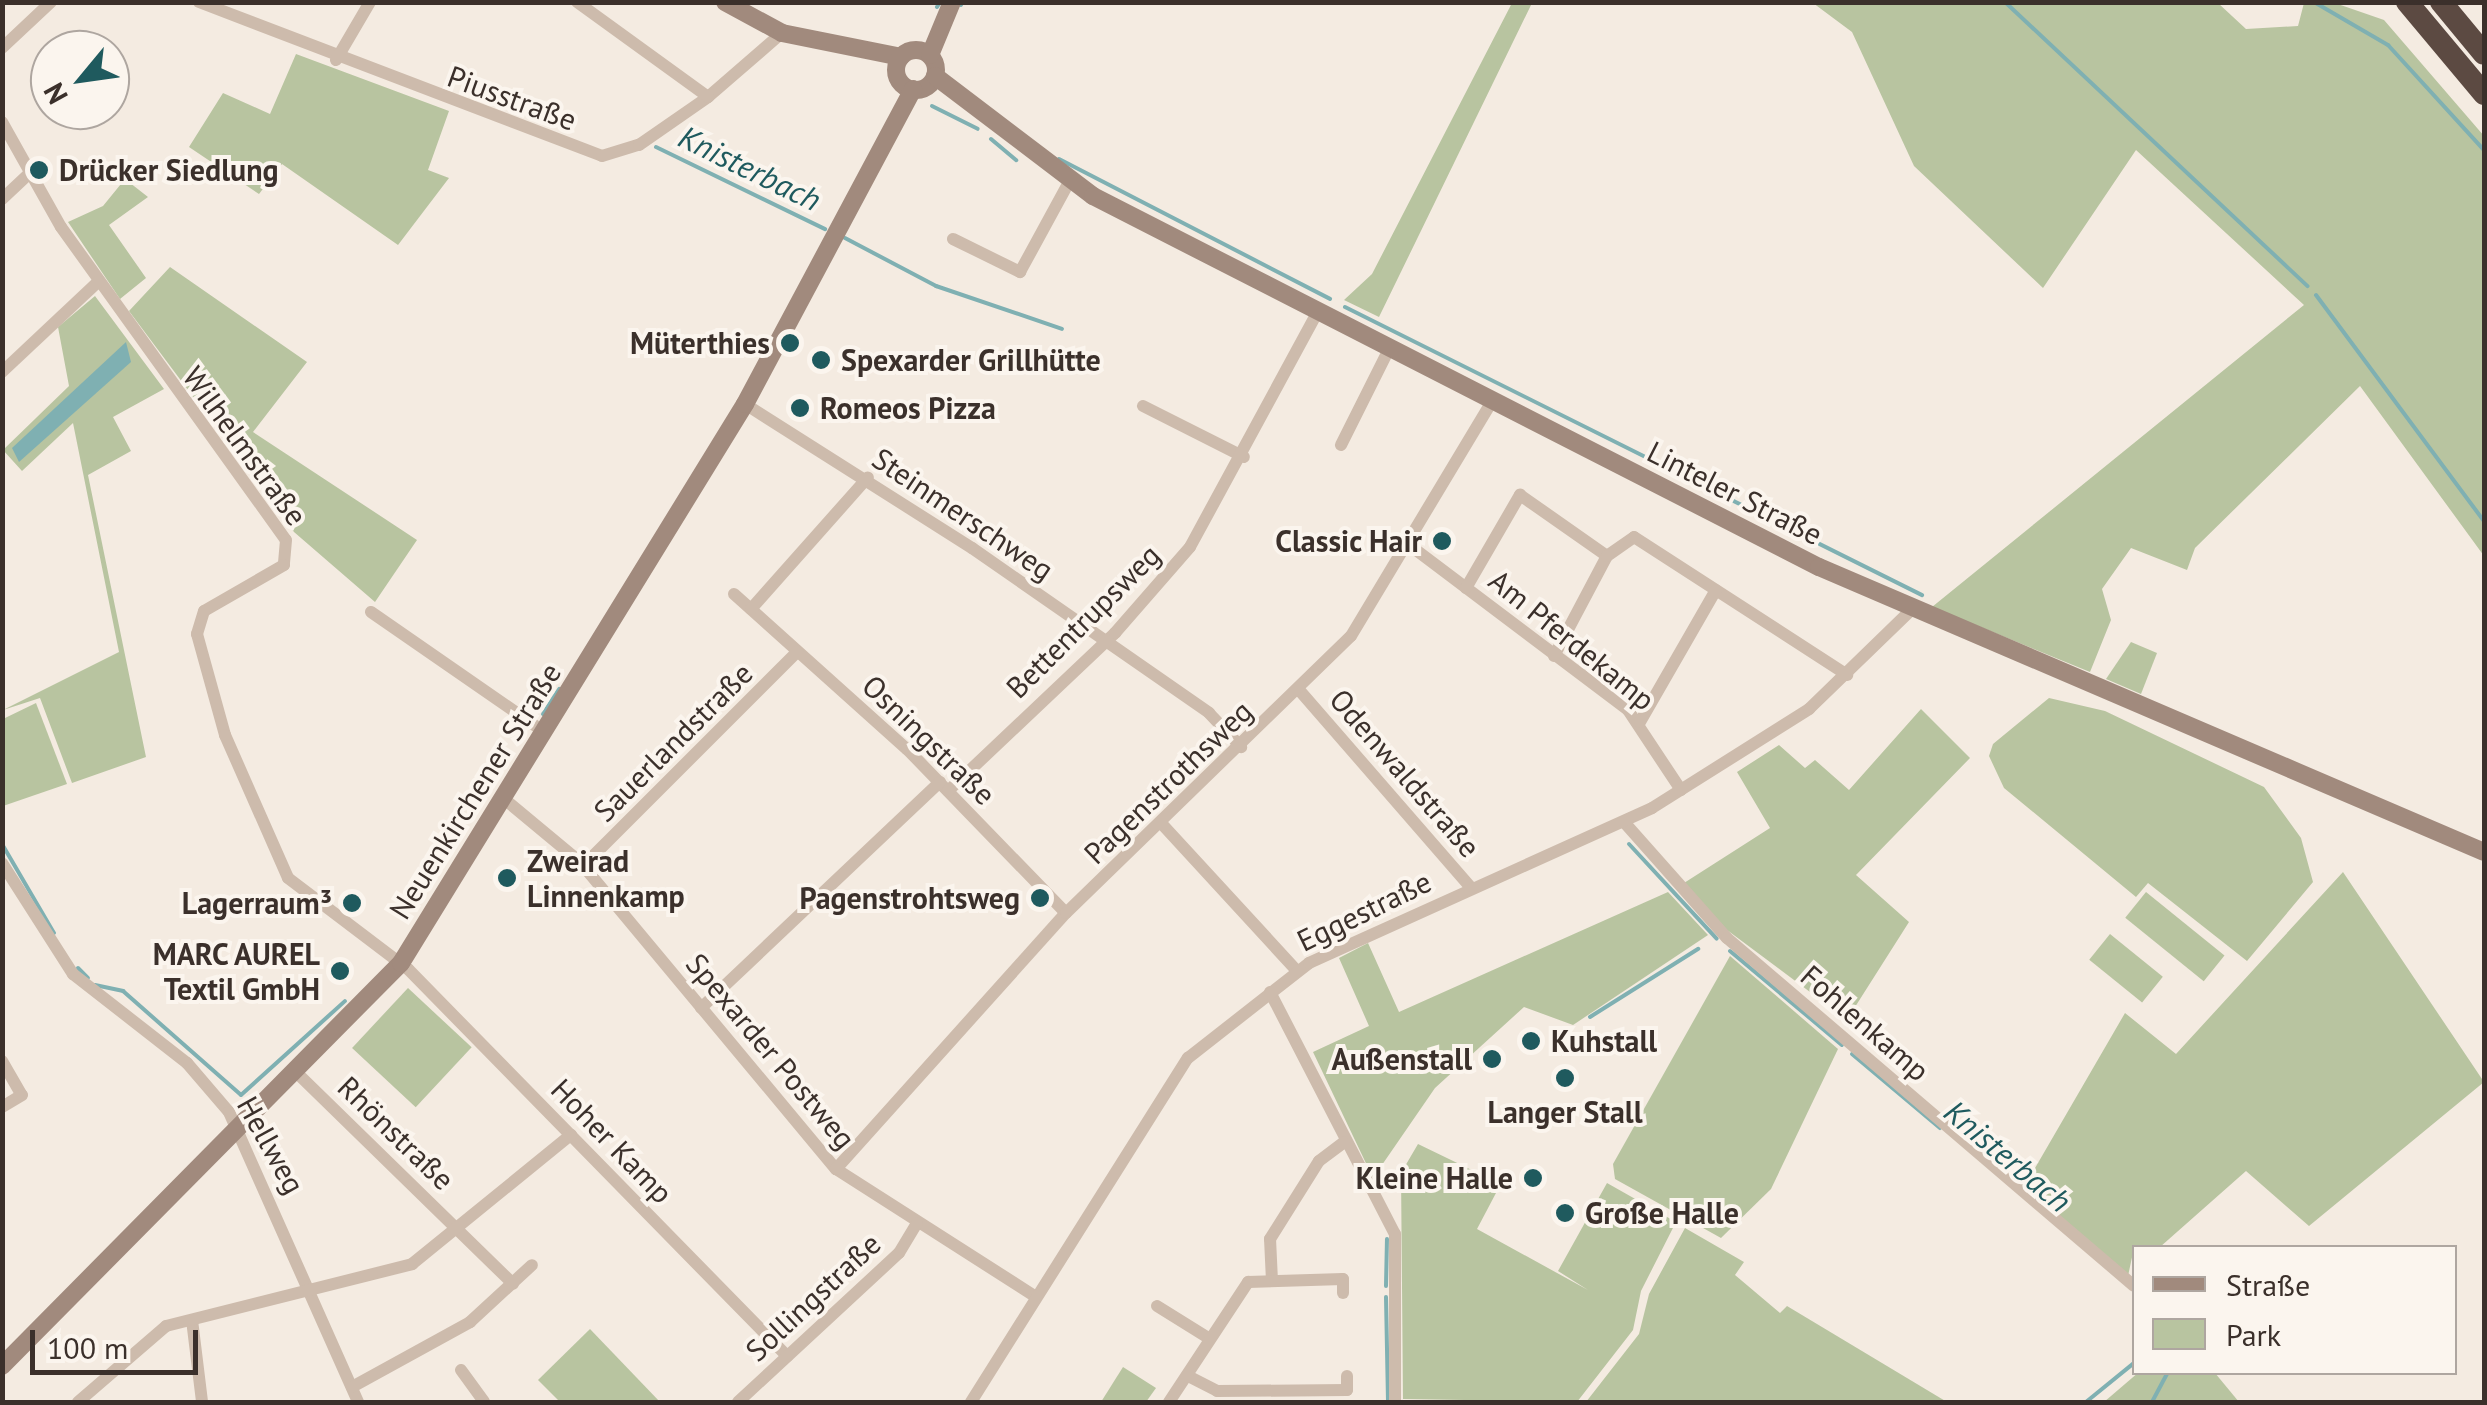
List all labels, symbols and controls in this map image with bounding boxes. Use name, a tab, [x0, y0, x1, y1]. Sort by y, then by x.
north arrow	[30, 30, 130, 130]
street label: Piusstraße	[443, 58, 581, 138]
text: N	[34, 77, 76, 111]
water label: Knisterbach	[673, 117, 827, 219]
place label: Drücker Siedlung	[59, 152, 279, 188]
marker: Drücker Siedlung	[28, 159, 50, 181]
place label: Müterthies	[630, 325, 770, 361]
marker: Müterthies	[779, 332, 801, 354]
place label: Spexarder Grillhütte	[841, 342, 1101, 378]
marker: Spexarder Grillhütte	[810, 349, 832, 371]
street label: Wilhelmstraße	[175, 360, 315, 532]
place label: Romeos Pizza	[820, 390, 996, 426]
marker: Romeos Pizza	[789, 397, 811, 419]
street label: Linteler Straße	[1642, 434, 1828, 552]
street label: Steinmerschweg	[866, 440, 1060, 588]
place label: Classic Hair	[1275, 523, 1422, 559]
marker: Classic Hair	[1431, 530, 1453, 552]
street label: Bettentrupsweg	[999, 537, 1167, 705]
street label: Am Pferdekamp	[1482, 562, 1662, 718]
street label: Sauerlandstraße	[586, 655, 760, 829]
street label: Neuenkirchener Straße	[382, 656, 568, 926]
street label: Osningstraße	[855, 668, 1003, 812]
street label: Odenwaldstraße	[1322, 682, 1488, 864]
street label: Pagenstrothsweg	[1077, 693, 1259, 871]
place label: Zweirad Linnenkamp	[527, 843, 685, 914]
street label: Eggestraße	[1291, 863, 1437, 959]
marker: Zweirad Linnenkamp	[496, 867, 518, 889]
place label: Pagenstrohtsweg	[799, 880, 1020, 916]
place label: Lagerraum³	[182, 885, 332, 921]
marker: Pagenstrohtsweg	[1029, 887, 1051, 909]
marker: Lagerraum³	[341, 892, 363, 914]
place label: MARC AUREL Textil GmbH	[150, 936, 320, 1006]
street label: Spexarder Postweg	[679, 946, 863, 1156]
street label: Fohlenkamp	[1793, 958, 1937, 1088]
marker: MARC AUREL Textil GmbH	[329, 960, 351, 982]
place label: Kuhstall	[1551, 1023, 1657, 1059]
marker: Kuhstall	[1520, 1030, 1542, 1052]
place label: Außenstall	[1332, 1041, 1472, 1077]
marker: Außenstall	[1481, 1048, 1503, 1070]
marker: Langer Stall	[1554, 1067, 1576, 1089]
street label: Rhönstraße	[330, 1069, 462, 1197]
street label: Hoher Kamp	[544, 1071, 680, 1211]
street label: Hellweg	[230, 1090, 312, 1200]
water label: Knisterbach	[1937, 1092, 2079, 1220]
place label: Langer Stall	[1488, 1094, 1642, 1130]
place label: Kleine Halle	[1356, 1160, 1513, 1196]
marker: Kleine Halle	[1522, 1167, 1544, 1189]
place label: Große Halle	[1585, 1195, 1739, 1231]
marker: Große Halle	[1554, 1202, 1576, 1224]
street label: Sollingstraße	[738, 1226, 888, 1368]
legend	[2132, 1245, 2457, 1375]
text: Straße	[2226, 1265, 2310, 1304]
scale bar	[35, 1310, 202, 1372]
text: Park	[2226, 1315, 2281, 1354]
text: 100 m	[47, 1328, 128, 1367]

